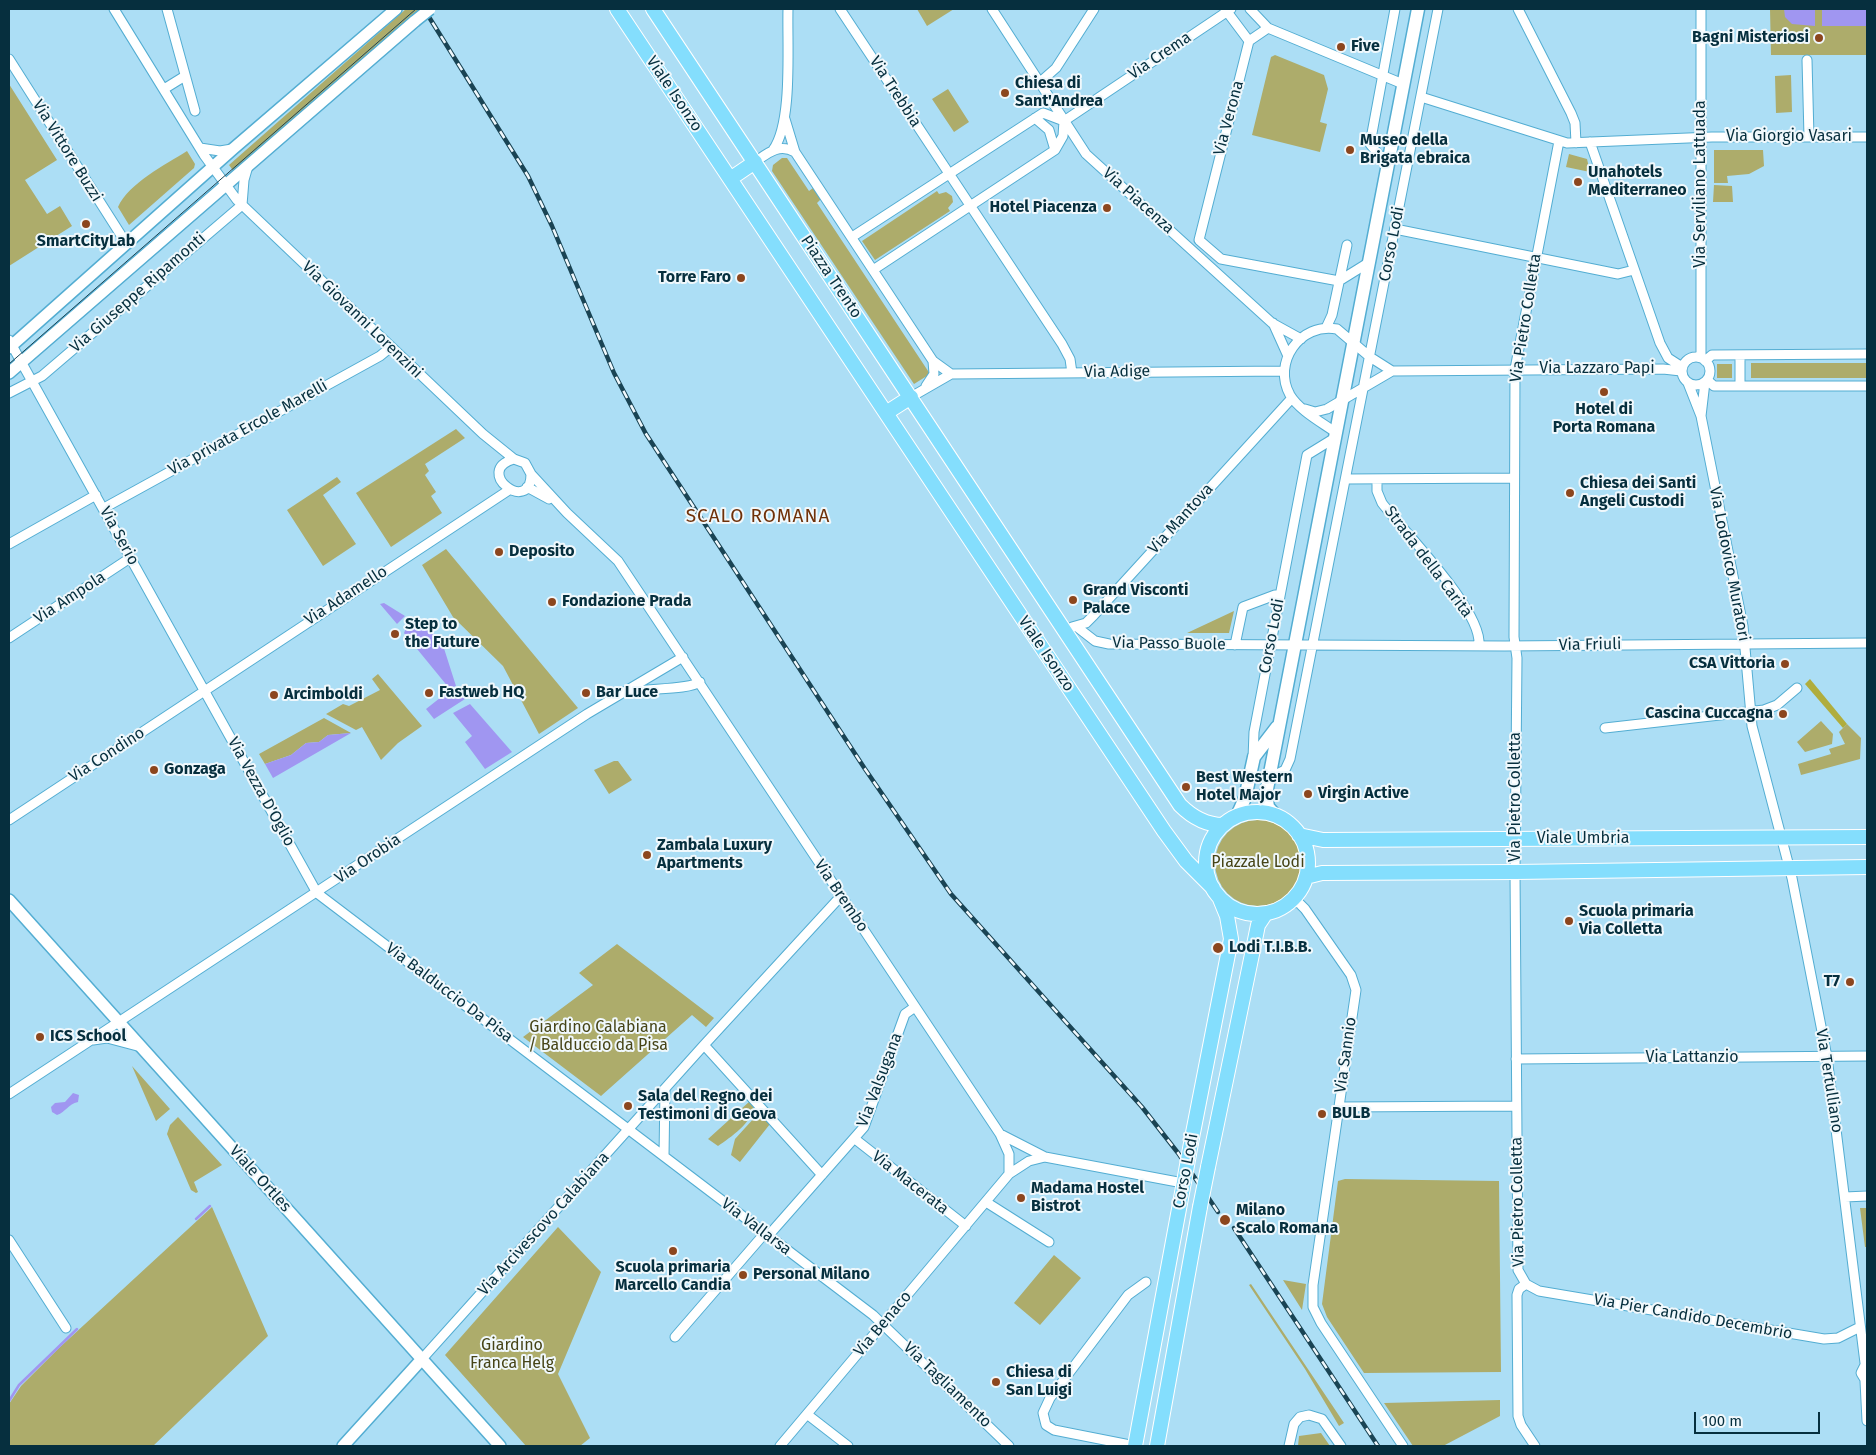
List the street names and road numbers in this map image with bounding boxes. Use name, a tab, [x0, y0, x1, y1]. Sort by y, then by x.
street label: Via Crema	[1125, 28, 1195, 84]
street label: Viale Isonzo	[642, 53, 706, 135]
street label: Via Trebbia	[865, 53, 925, 131]
street label: Via Verona	[1210, 78, 1248, 158]
street label: Via Vittore Buzzi	[28, 96, 106, 206]
street label: Via Serviliano Lattuada	[1691, 100, 1711, 268]
street label: Via Giorgio Vasari	[1726, 127, 1852, 147]
street label: Via Piacenza	[1098, 164, 1178, 238]
street label: Corso Lodi	[1375, 205, 1409, 283]
street label: Via Giuseppe Ripamonti	[66, 229, 210, 357]
street label: Piazza Trento	[796, 232, 866, 322]
street label: Via Pietro Colletta	[1506, 252, 1546, 384]
street label: Via Giovanni Lorenzini	[298, 257, 426, 383]
street label: Via Lazzaro Papi	[1539, 359, 1655, 379]
street label: Via Adige	[1084, 362, 1150, 382]
street label: Via privata Ercole Marelli	[165, 376, 331, 480]
street label: Via Mantova	[1144, 480, 1218, 558]
street label: Via Lodovico Muratori	[1705, 485, 1753, 643]
street label: Via Serio	[95, 503, 143, 569]
street label: Strada della Carità	[1380, 503, 1476, 621]
street label: Via Adamello	[301, 562, 391, 630]
street label: Via Ampola	[31, 568, 109, 628]
street label: Corso Lodi	[1255, 597, 1289, 675]
street label: Viale Isonzo	[1014, 613, 1078, 695]
street label: Via Passo Buole	[1112, 633, 1226, 655]
street label: Via Friuli	[1558, 635, 1622, 655]
street label: Via Condino	[65, 723, 149, 787]
street label: Via Pietro Colletta	[1506, 732, 1526, 862]
street label: Via Vezza D'Oglio	[223, 734, 299, 850]
street label: Viale Umbria	[1537, 829, 1629, 849]
street label: Via Orobia	[331, 830, 405, 888]
street label: Via Brembo	[810, 856, 872, 936]
street label: Via Balduccio Da Pisa	[382, 939, 516, 1047]
street label: Via Sannio	[1331, 1016, 1361, 1094]
street label: Via Tertulliano	[1811, 1028, 1847, 1134]
street label: Via Valsugana	[853, 1030, 907, 1130]
street label: Via Lattanzio	[1645, 1048, 1739, 1068]
street label: Corso Lodi	[1169, 1132, 1203, 1210]
street label: Via Pietro Colletta	[1507, 1137, 1529, 1267]
street label: Viale Ortles	[225, 1142, 295, 1216]
street label: Via Macerata	[868, 1147, 952, 1219]
street label: Via Arcivescovo Calabiana	[474, 1148, 614, 1300]
street label: Via Vallarsa	[717, 1194, 795, 1260]
street label: Via Benaco	[850, 1287, 916, 1361]
street label: Via Pier Candido Decembrio	[1592, 1290, 1794, 1344]
street label: Via Tagliamento	[899, 1338, 995, 1432]

